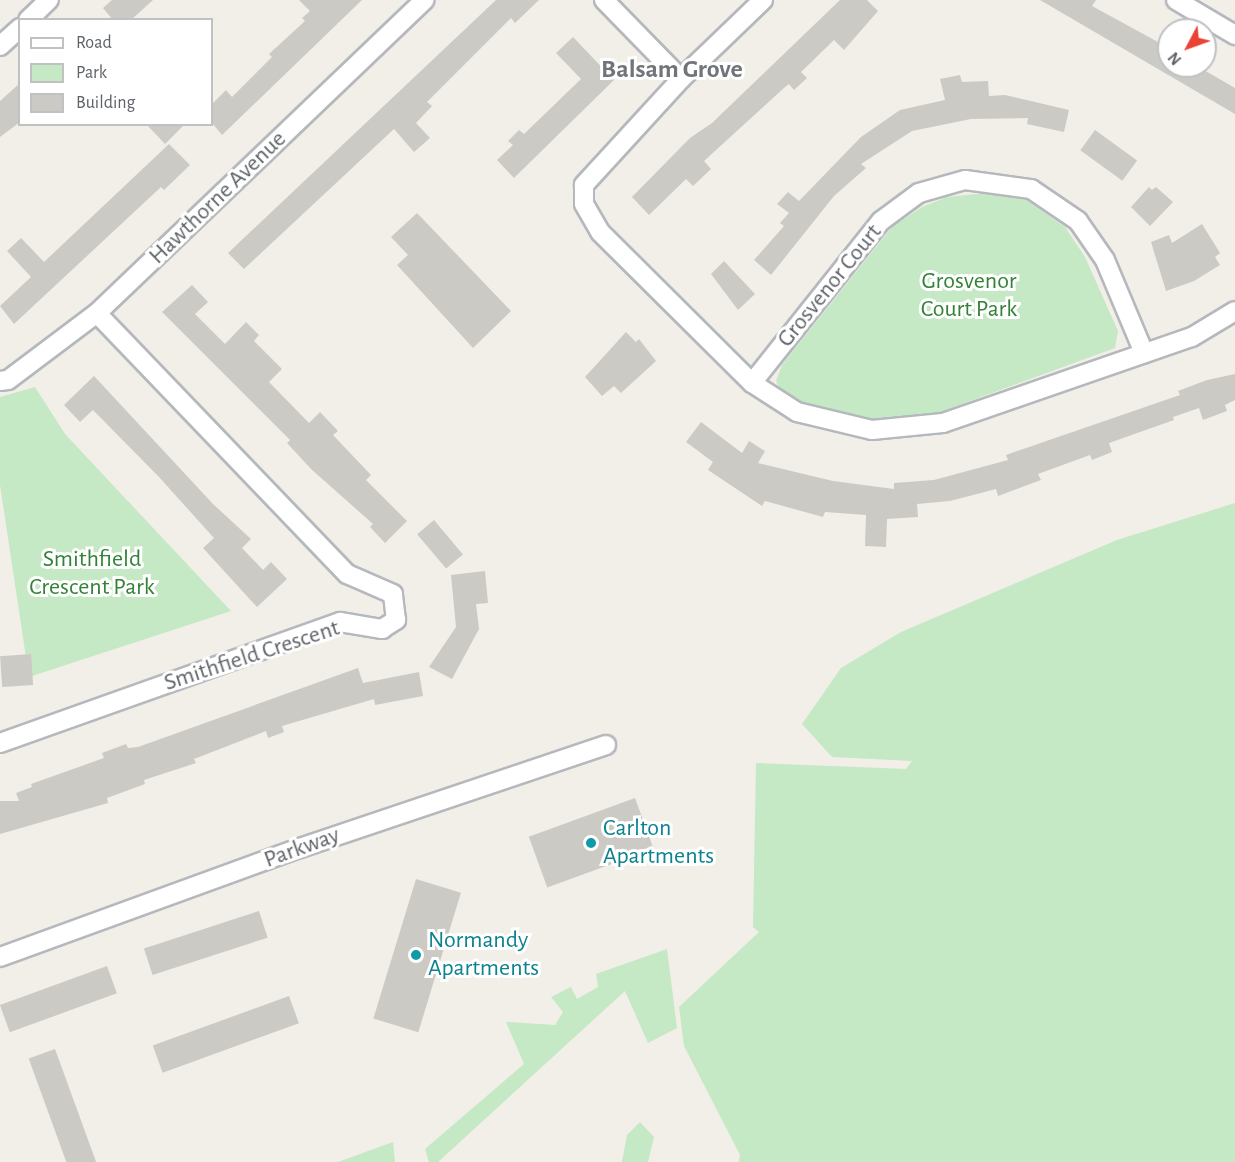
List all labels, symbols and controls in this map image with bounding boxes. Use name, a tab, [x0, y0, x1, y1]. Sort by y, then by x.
legend	[18, 18, 213, 126]
north arrow	[1157, 18, 1217, 78]
text: Road	[76, 34, 112, 52]
text: N	[1165, 49, 1185, 68]
district label: Balsam Grove	[601, 54, 743, 86]
text: Park	[76, 64, 107, 82]
text: Building	[76, 94, 135, 112]
street label: Hawthorne Avenue	[143, 125, 293, 271]
street label: Grosvenor Court	[772, 219, 888, 353]
park label: Grosvenor Court Park	[921, 268, 1017, 324]
park label: Smithfield Crescent Park	[29, 546, 155, 602]
street label: Smithfield Crescent	[161, 614, 343, 698]
place label: Carlton Apartments	[603, 815, 714, 871]
street label: Parkway	[260, 821, 344, 875]
marker: Carlton Apartments	[584, 836, 598, 850]
place label: Normandy Apartments	[428, 927, 539, 983]
marker: Normandy Apartments	[409, 948, 423, 962]

